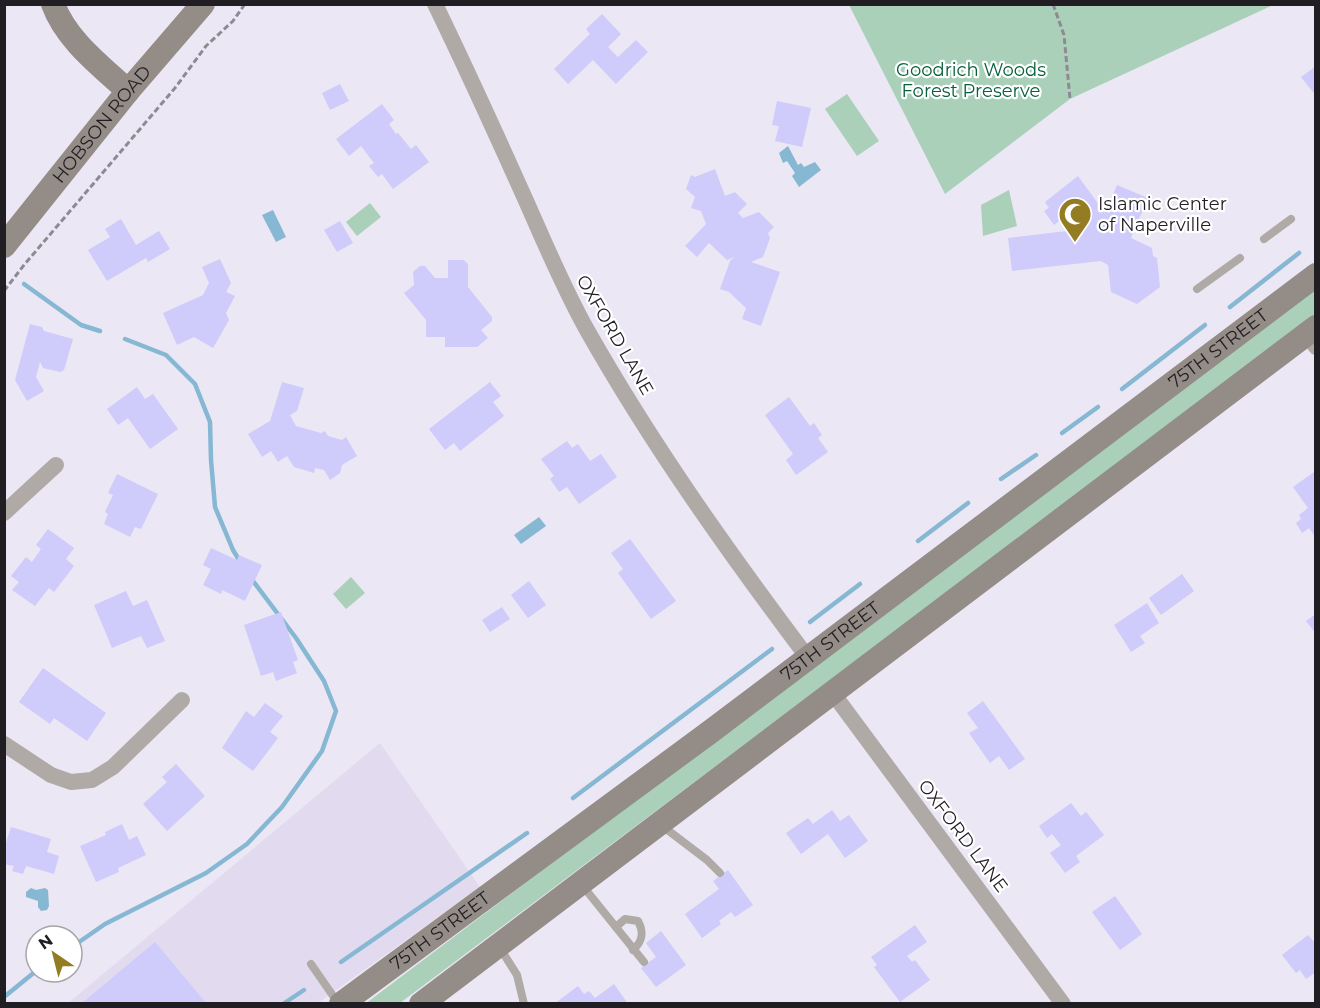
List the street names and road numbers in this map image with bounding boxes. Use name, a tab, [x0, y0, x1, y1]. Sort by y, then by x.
street label: HOBSON ROAD	[48, 61, 156, 188]
street label: OXFORD LANE	[572, 271, 658, 399]
street label: 75TH STREET	[1164, 304, 1273, 393]
street label: 75TH STREET	[776, 596, 885, 686]
street label: OXFORD LANE	[914, 775, 1012, 897]
street label: 75TH STREET	[386, 887, 495, 975]

